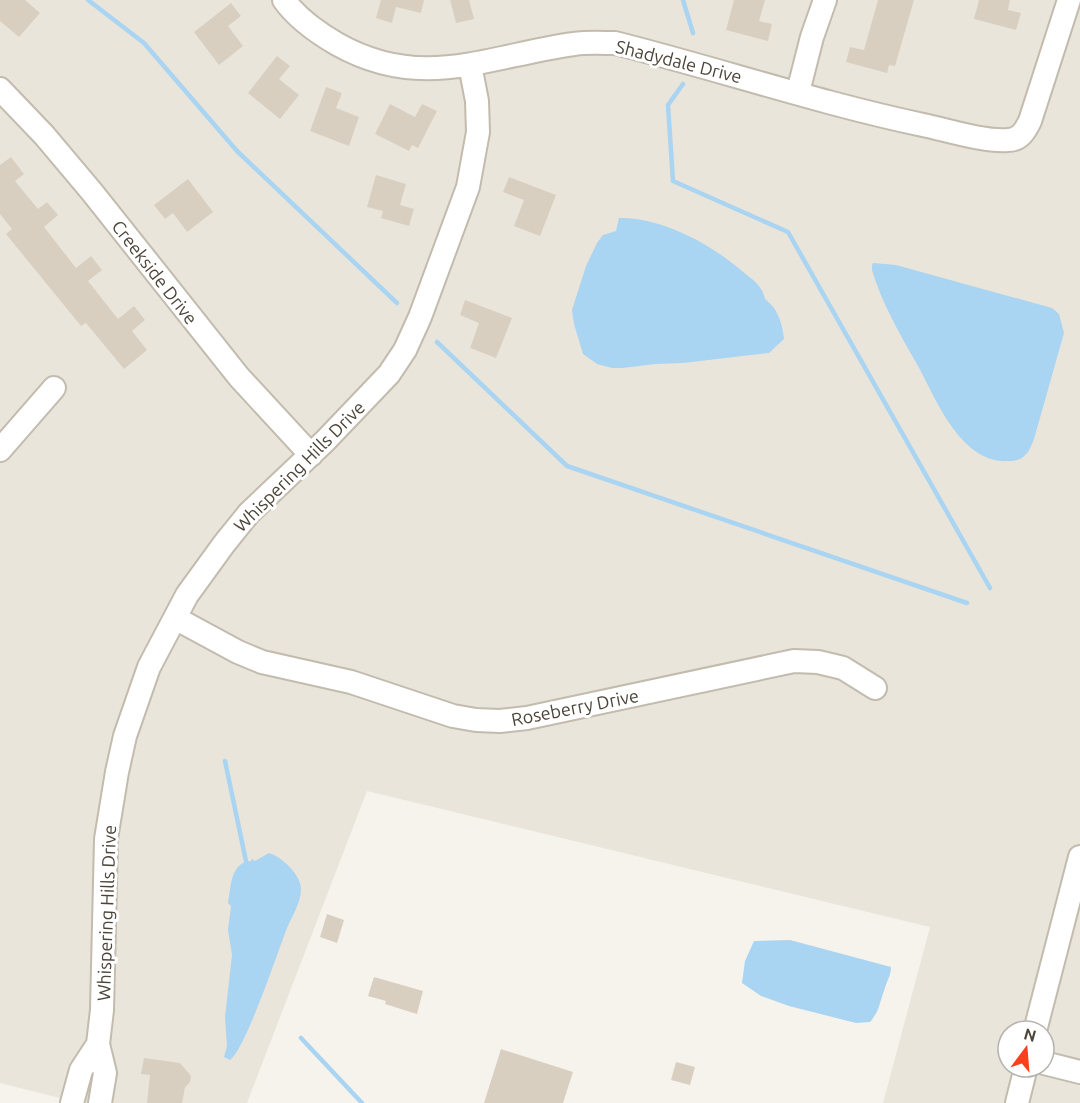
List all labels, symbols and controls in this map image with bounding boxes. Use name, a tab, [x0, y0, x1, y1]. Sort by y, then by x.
street label: Shadydale Drive	[614, 36, 744, 86]
street label: Creekside Drive	[108, 216, 202, 328]
street label: Whispering Hills Drive	[230, 397, 368, 535]
street label: Roseberry Drive	[510, 685, 640, 729]
street label: Whispering Hills Drive	[93, 825, 119, 1001]
north arrow	[996, 1019, 1056, 1079]
text: N	[1022, 1024, 1038, 1045]

